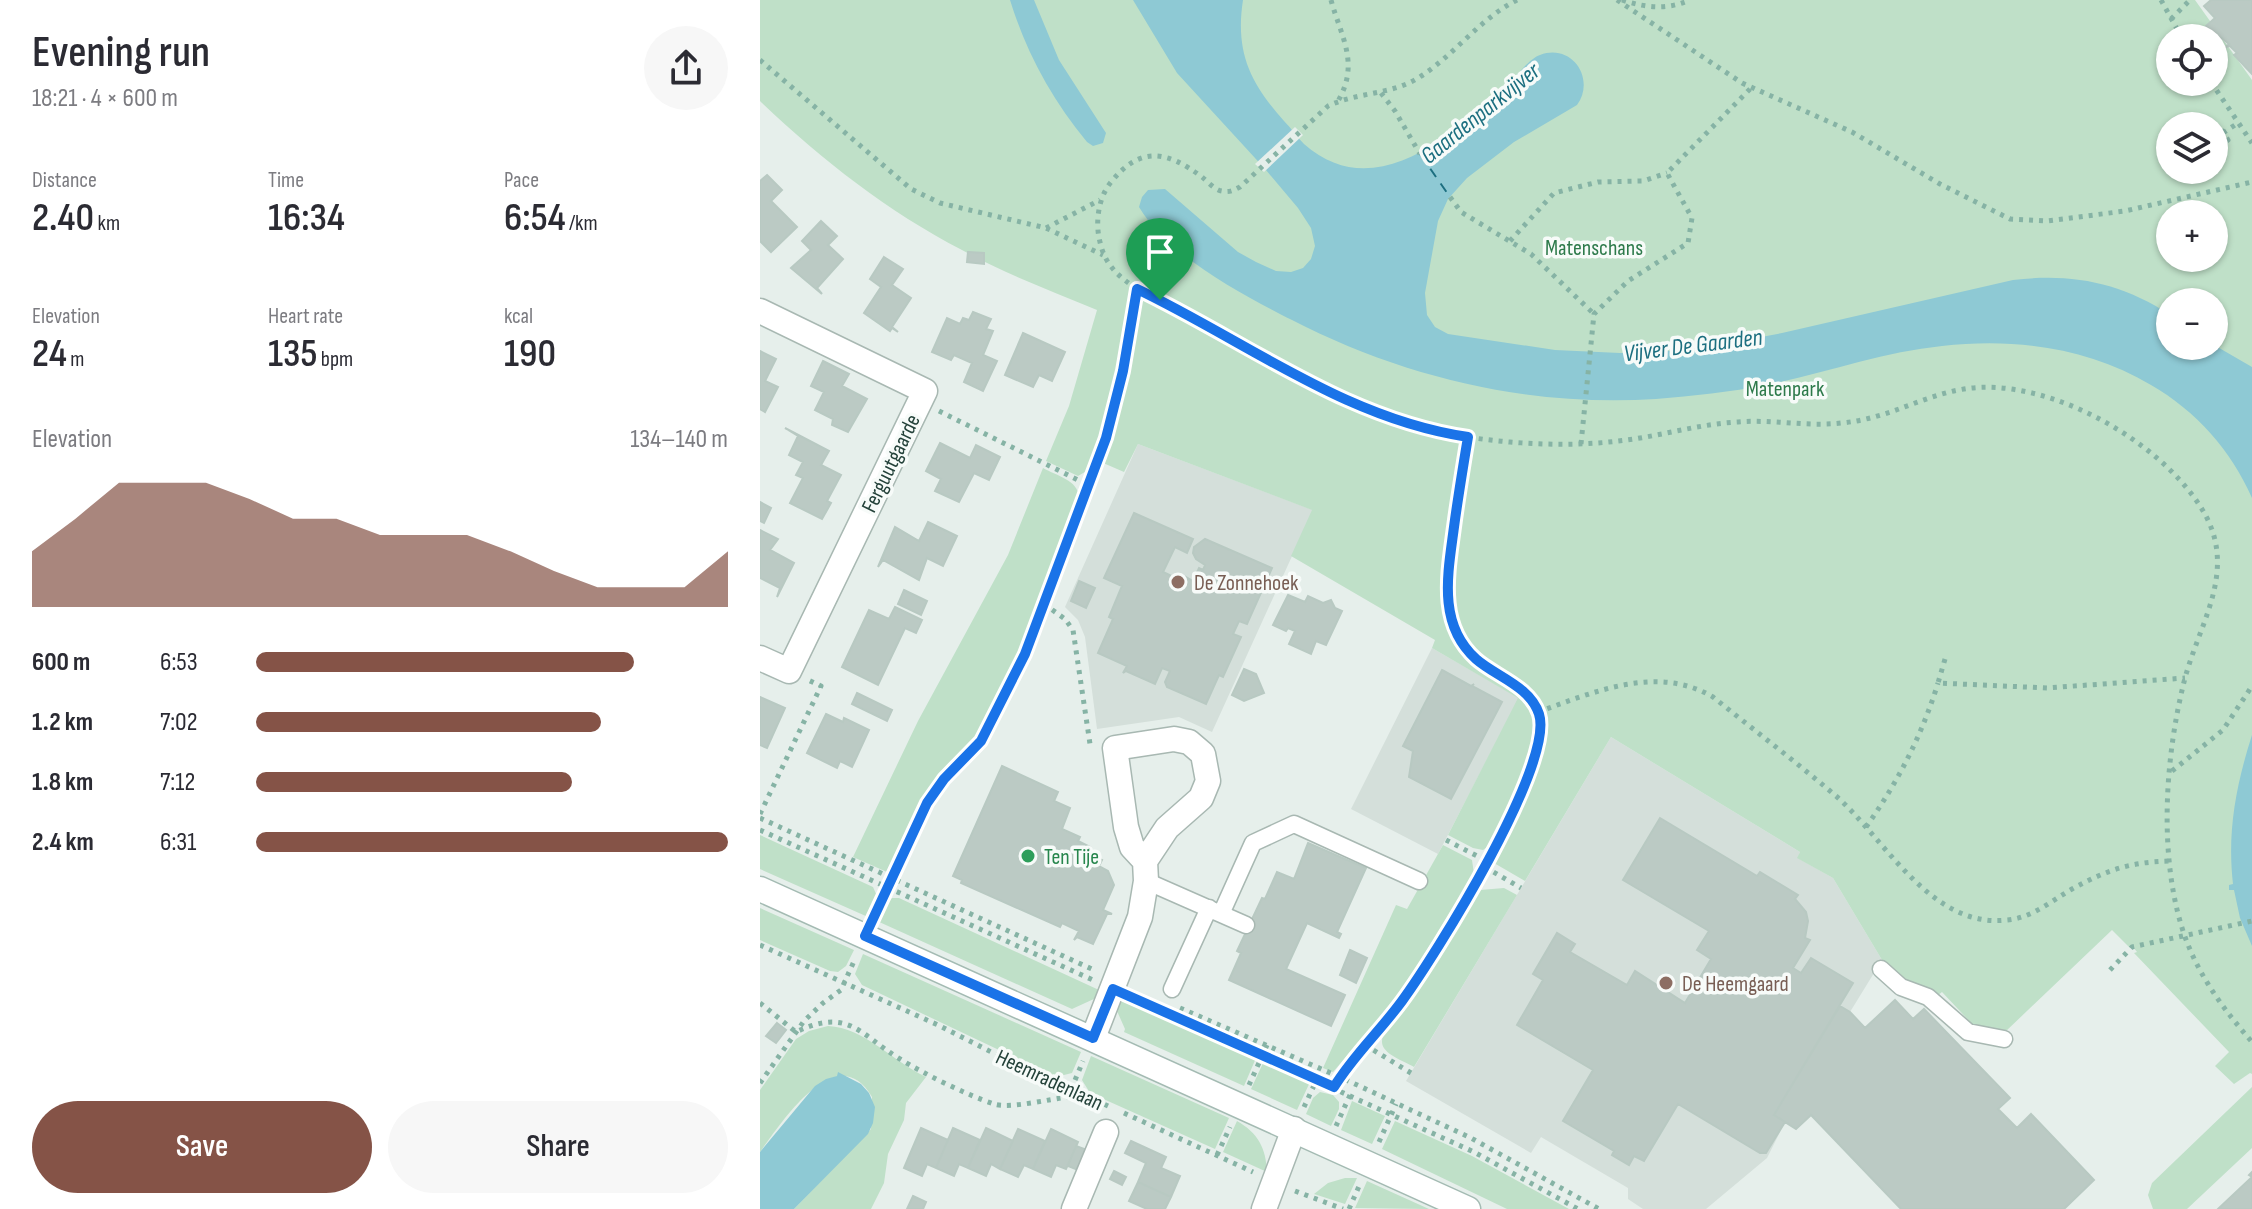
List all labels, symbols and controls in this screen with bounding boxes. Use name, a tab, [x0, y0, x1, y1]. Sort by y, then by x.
map controls	[2156, 24, 2228, 360]
button: locate	[2156, 24, 2228, 96]
text: Evening run	[32, 26, 210, 79]
button: share	[644, 26, 728, 110]
water label: Gaardenparkvijver	[1415, 56, 1547, 170]
text: 18:21 · 4 × 600 m	[32, 83, 178, 114]
button: layers	[2156, 112, 2228, 184]
text: Distance	[32, 167, 97, 194]
text: Time	[268, 167, 304, 194]
text: Pace	[504, 167, 539, 194]
text: 2.40	[32, 194, 94, 242]
text: 16:34	[268, 194, 345, 242]
text: 6:54	[504, 194, 565, 242]
button: +	[2156, 200, 2228, 272]
text: km	[94, 210, 120, 237]
text: /km	[565, 210, 598, 237]
pin	[1126, 218, 1194, 300]
icon: arrive	[1138, 230, 1182, 274]
park label: Matenschans	[1545, 235, 1643, 262]
button: −	[2156, 288, 2228, 360]
text: Elevation	[32, 303, 100, 330]
text: Heart rate	[268, 303, 343, 330]
text: kcal	[504, 303, 533, 330]
water label: Vijver De Gaarden	[1622, 323, 1764, 368]
text: 24	[32, 330, 67, 378]
text: 135	[268, 330, 317, 378]
text: 190	[504, 330, 556, 378]
text: m	[67, 346, 84, 373]
text: bpm	[317, 346, 353, 373]
park label: Matenpark	[1746, 376, 1825, 403]
street label: Ferguutgaarde	[856, 410, 927, 517]
text: Elevation	[32, 424, 112, 455]
text: 134–140 m	[630, 424, 728, 455]
place label: De Zonnehoek	[1194, 570, 1299, 597]
marker: De Zonnehoek	[1169, 573, 1187, 591]
text: 600 m	[32, 647, 90, 678]
text: 6:53	[160, 647, 198, 678]
text: 1.2 km	[32, 707, 93, 738]
text: 7:02	[160, 707, 197, 738]
text: 1.8 km	[32, 767, 93, 798]
text: 7:12	[160, 767, 195, 798]
text: 2.4 km	[32, 827, 94, 858]
text: 6:31	[160, 827, 196, 858]
place label: Ten Tije	[1044, 844, 1099, 871]
marker: Ten Tije	[1019, 847, 1037, 865]
place label: De Heemgaard	[1682, 971, 1789, 998]
marker: De Heemgaard	[1657, 974, 1675, 992]
street label: Heemradenlaan	[991, 1044, 1107, 1117]
button: Save	[32, 1101, 372, 1193]
button: Share	[388, 1101, 728, 1193]

